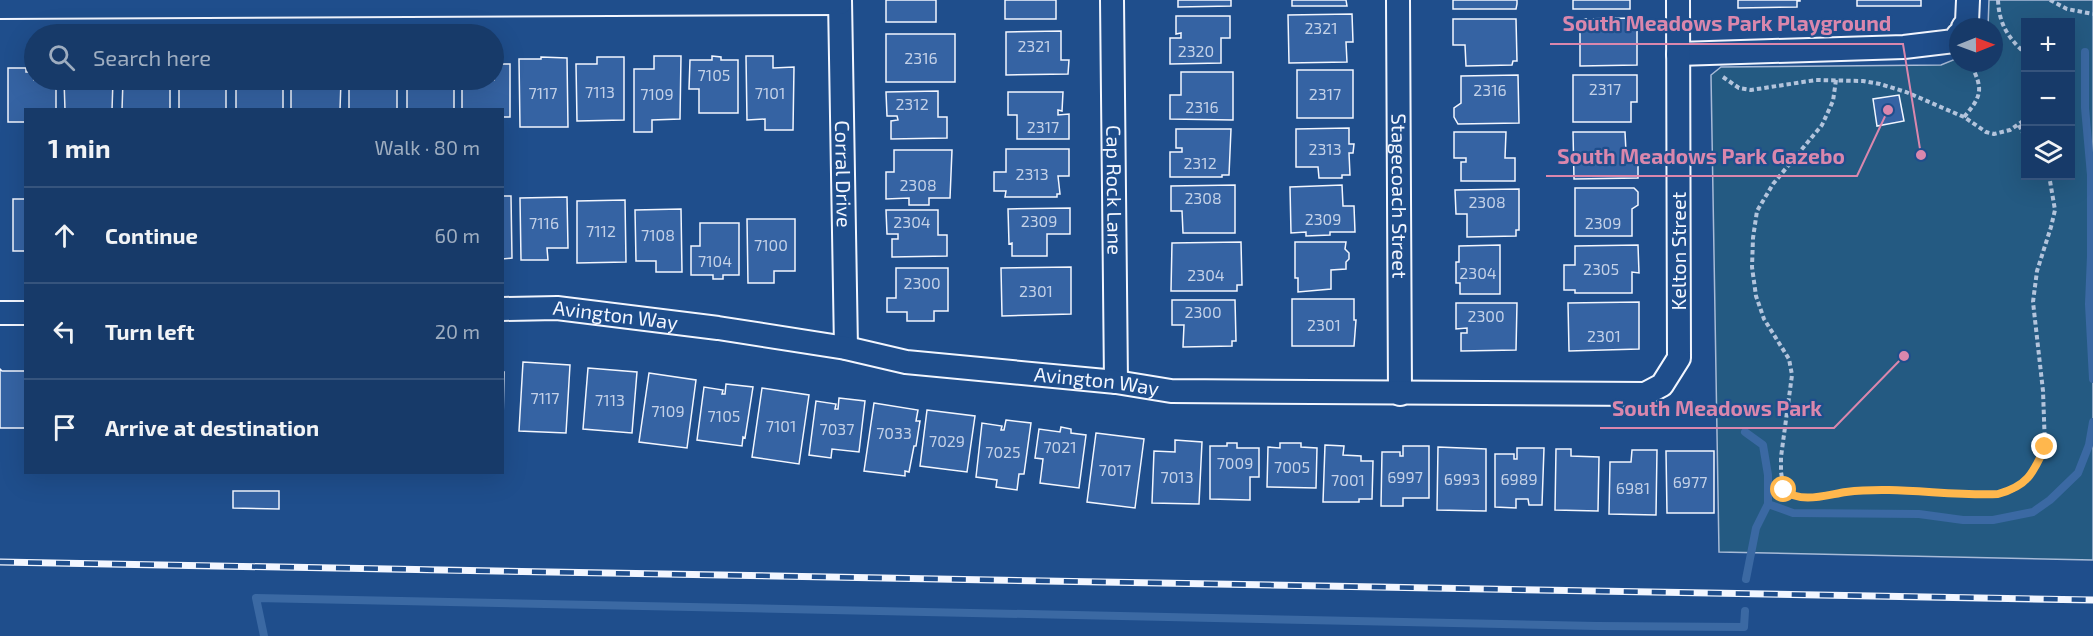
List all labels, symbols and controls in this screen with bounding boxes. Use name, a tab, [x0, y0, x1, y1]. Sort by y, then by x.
callout: South Meadows Park Playground	[1550, 5, 1903, 44]
text: South Meadows Park Playground	[1563, 10, 1891, 36]
house number: 2321	[1304, 18, 1338, 37]
north arrow	[1949, 18, 2003, 72]
map controls	[2021, 18, 2075, 180]
button: +	[2021, 18, 2075, 72]
search box	[24, 24, 504, 90]
house number: 2321	[1017, 36, 1051, 55]
icon: search	[45, 41, 78, 74]
house number: 2320	[1178, 41, 1214, 60]
text: Search here	[93, 44, 211, 70]
house number: 2316	[904, 48, 938, 67]
house number: 7105	[698, 65, 730, 84]
button: −	[2021, 72, 2075, 126]
house number: 2317	[1589, 79, 1621, 98]
house number: 2316	[1473, 80, 1507, 99]
house number: 7113	[585, 82, 615, 101]
house number: 7117	[528, 83, 558, 102]
house number: 7101	[755, 83, 785, 102]
house number: 7109	[640, 84, 674, 103]
house number: 2317	[1309, 84, 1341, 103]
house number: 2312	[895, 94, 929, 113]
house number: 2316	[1185, 97, 1219, 116]
street label: Stagecoach Street	[1388, 113, 1412, 279]
house number: 2317	[1027, 117, 1059, 136]
street label: Corral Drive	[831, 120, 857, 228]
street label: Cap Rock Lane	[1102, 125, 1128, 255]
button: layers	[2021, 126, 2075, 180]
text: 1 min	[48, 132, 111, 163]
text: Walk · 80 m	[375, 135, 480, 159]
callout: South Meadows Park Gazebo	[1546, 137, 1857, 176]
house number: 2313	[1308, 139, 1342, 158]
text: South Meadows Park Gazebo	[1557, 143, 1845, 168]
house number: 2312	[1183, 153, 1217, 172]
house number: 2313	[1015, 164, 1049, 183]
house number: 2308	[899, 175, 937, 194]
house number: 2308	[1184, 188, 1222, 207]
street label: Kelton Street	[1666, 191, 1690, 310]
house number: 2308	[1468, 192, 1506, 211]
house number: 2309	[1305, 209, 1341, 228]
house number: 2309	[1021, 211, 1057, 230]
house number: 2304	[893, 212, 931, 231]
house number: 7116	[529, 213, 559, 232]
house number: 2309	[1585, 213, 1621, 232]
icon: ahead	[48, 219, 81, 252]
house number: 7112	[586, 221, 616, 240]
text: Continue	[105, 222, 198, 248]
text: 60 m	[435, 223, 480, 247]
house number: 7108	[641, 225, 675, 244]
house number: 7100	[754, 235, 788, 254]
house number: 7104	[698, 251, 732, 270]
house number: 2305	[1583, 259, 1619, 278]
house number: 2304	[1459, 263, 1497, 282]
house number: 2304	[1187, 265, 1225, 284]
house number: 2300	[903, 273, 941, 292]
house number: 2301	[1019, 281, 1053, 300]
street label: Avington Way	[552, 295, 680, 334]
house number: 2300	[1184, 302, 1222, 321]
house number: 2300	[1467, 306, 1505, 325]
icon: left	[48, 315, 81, 348]
house number: 2301	[1307, 315, 1341, 334]
text: Turn left	[105, 318, 194, 344]
text: 20 m	[435, 319, 480, 343]
house number: 2301	[1587, 326, 1621, 345]
street label: Avington Way	[1033, 361, 1161, 400]
house number: 7117	[530, 388, 560, 407]
callout: South Meadows Park	[1600, 389, 1834, 428]
house number: 7113	[595, 390, 625, 409]
text: South Meadows Park	[1612, 395, 1822, 420]
house number: 7109	[651, 401, 685, 420]
house number: 7105	[708, 406, 740, 425]
icon: arrive	[48, 411, 81, 444]
text: Arrive at destination	[105, 414, 319, 440]
house number: 7101	[766, 416, 796, 435]
house number: 7037	[820, 419, 854, 438]
house number: 7033	[876, 423, 912, 442]
house number: 7029	[929, 431, 965, 450]
route end	[2031, 433, 2057, 459]
house number: 7021	[1043, 437, 1077, 456]
house number: 7025	[985, 442, 1021, 461]
house number: 7009	[1217, 453, 1253, 472]
house number: 7005	[1274, 457, 1310, 476]
house number: 7017	[1099, 460, 1131, 479]
house number: 7013	[1160, 467, 1194, 486]
house number: 6997	[1387, 467, 1423, 486]
house number: 6993	[1444, 469, 1480, 488]
house number: 6989	[1500, 469, 1538, 488]
house number: 7001	[1331, 470, 1365, 489]
house number: 6977	[1673, 472, 1707, 491]
route start	[1770, 476, 1796, 502]
house number: 6981	[1616, 478, 1650, 497]

